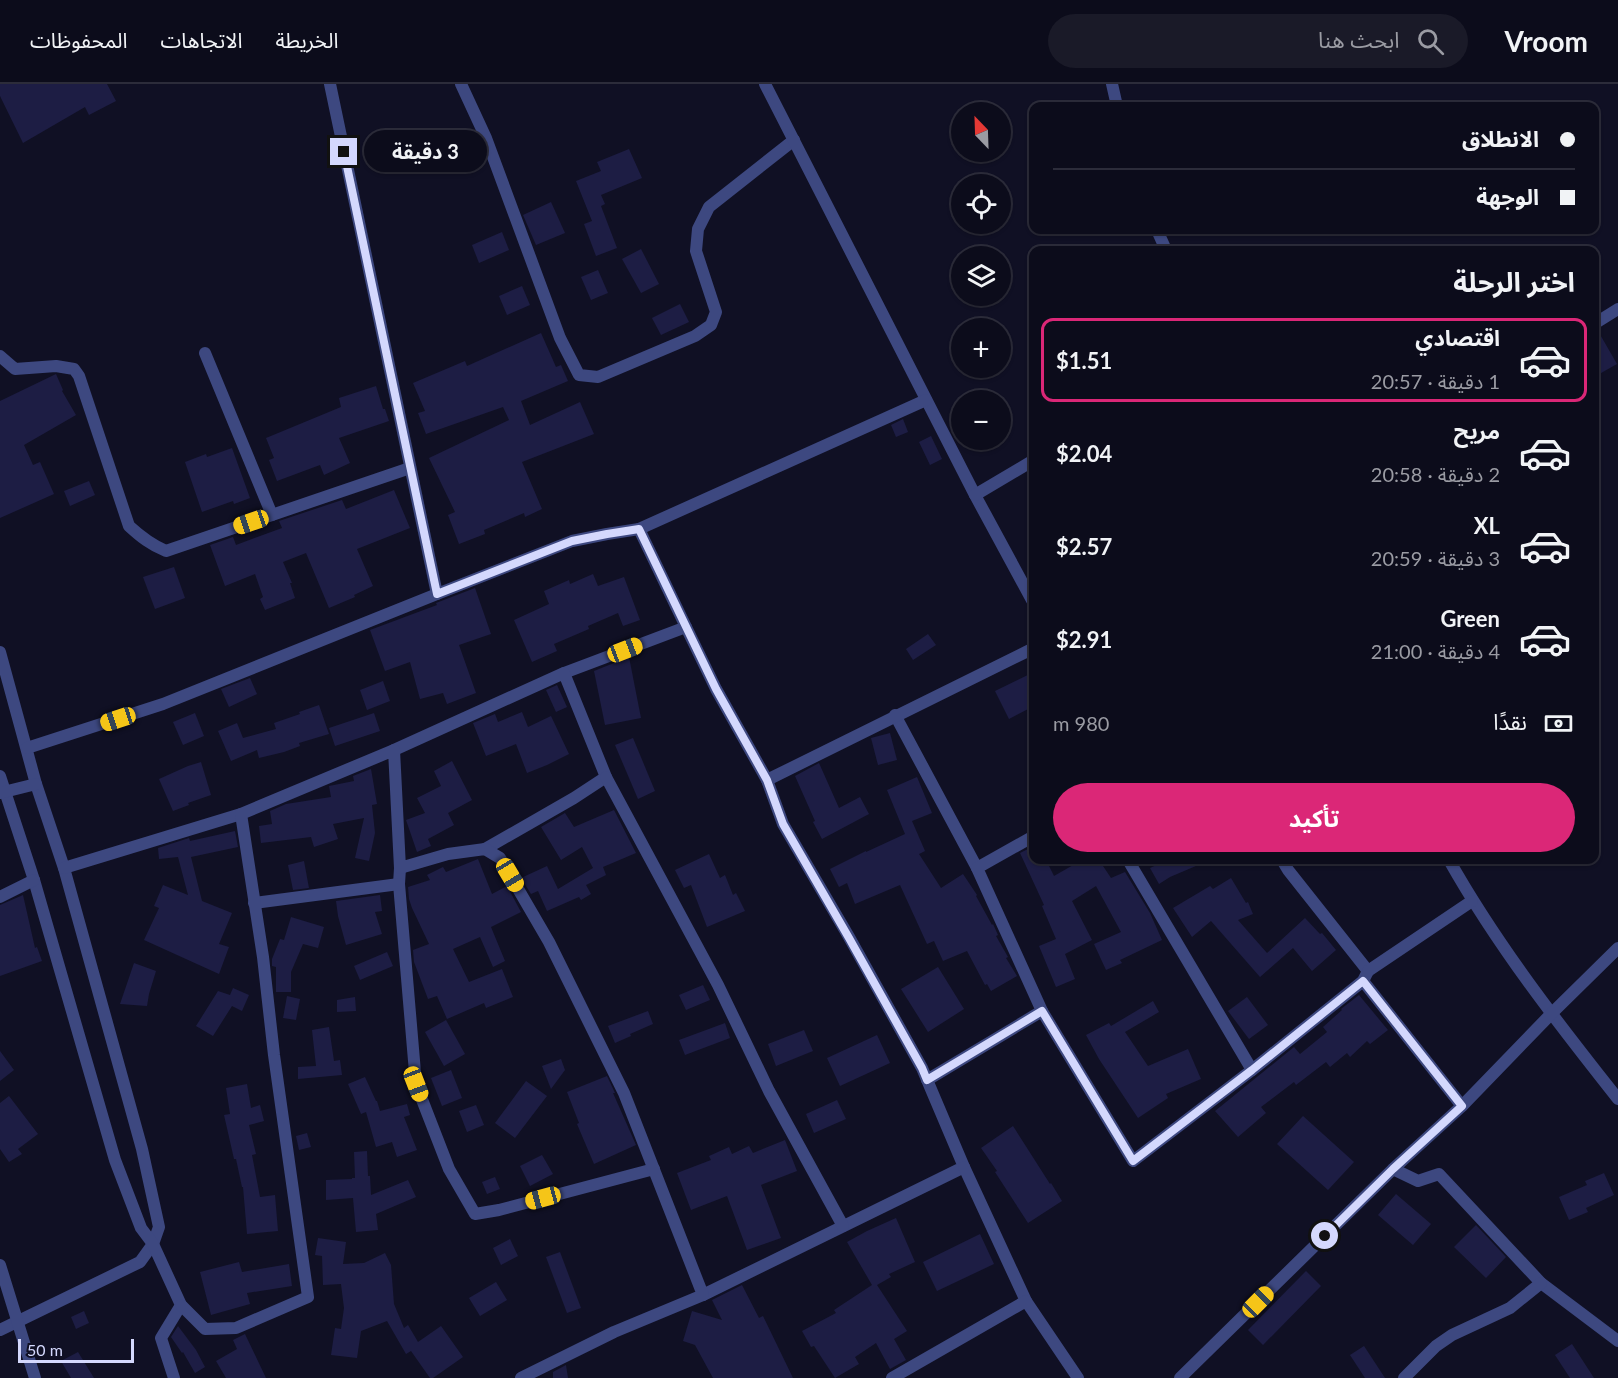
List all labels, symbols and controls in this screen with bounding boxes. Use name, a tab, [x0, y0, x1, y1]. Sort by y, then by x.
search box	[1048, 14, 1468, 68]
text: Vroom	[1504, 24, 1588, 58]
icon: search	[1414, 25, 1447, 58]
text: ابحث هنا	[1318, 26, 1399, 53]
text: المحفوظات	[30, 27, 127, 52]
text: الاتجاهات	[160, 27, 242, 52]
text: الخريطة	[275, 27, 338, 52]
north arrow	[951, 102, 1011, 162]
map controls	[951, 102, 1011, 450]
text: الانطلاق	[1462, 125, 1539, 152]
callout: 3 دقيقة	[365, 131, 488, 173]
route end	[330, 138, 357, 165]
text: 3 دقيقة	[392, 139, 459, 163]
button: locate	[951, 174, 1011, 234]
text: الوجهة	[1476, 183, 1539, 210]
button: layers	[951, 246, 1011, 306]
text: اختر الرحلة	[1453, 265, 1575, 298]
button: +	[951, 318, 1011, 378]
text: اقتصادي	[1415, 324, 1500, 351]
icon: car	[1518, 333, 1572, 387]
text: $1.51	[1056, 347, 1112, 374]
text: 1 دقيقة · 20:57	[1371, 369, 1500, 393]
button: −	[951, 390, 1011, 450]
text: مريح	[1454, 417, 1500, 444]
icon: car	[1518, 426, 1572, 480]
text: $2.04	[1056, 440, 1112, 467]
text: 2 دقيقة · 20:58	[1371, 462, 1500, 486]
car	[231, 508, 271, 536]
text: XL	[1474, 512, 1500, 539]
icon: car	[1518, 519, 1572, 573]
text: $2.57	[1056, 533, 1112, 560]
text: 3 دقيقة · 20:59	[1371, 546, 1500, 570]
text: Green	[1440, 605, 1500, 632]
icon: car	[1518, 612, 1572, 666]
text: $2.91	[1056, 626, 1112, 653]
car	[605, 635, 645, 665]
text: 4 دقيقة · 21:00	[1371, 639, 1500, 663]
car	[98, 705, 138, 733]
icon: cash	[1542, 707, 1575, 740]
text: نقدًا	[1493, 708, 1527, 735]
text: 980 m	[1053, 711, 1109, 735]
button: تأكيد	[1053, 783, 1575, 852]
car	[493, 855, 527, 895]
car	[401, 1064, 431, 1104]
car	[523, 1185, 563, 1211]
route start	[1311, 1222, 1338, 1249]
car	[1239, 1283, 1277, 1321]
scale bar	[18, 1336, 134, 1364]
text: 50 m	[27, 1340, 63, 1359]

